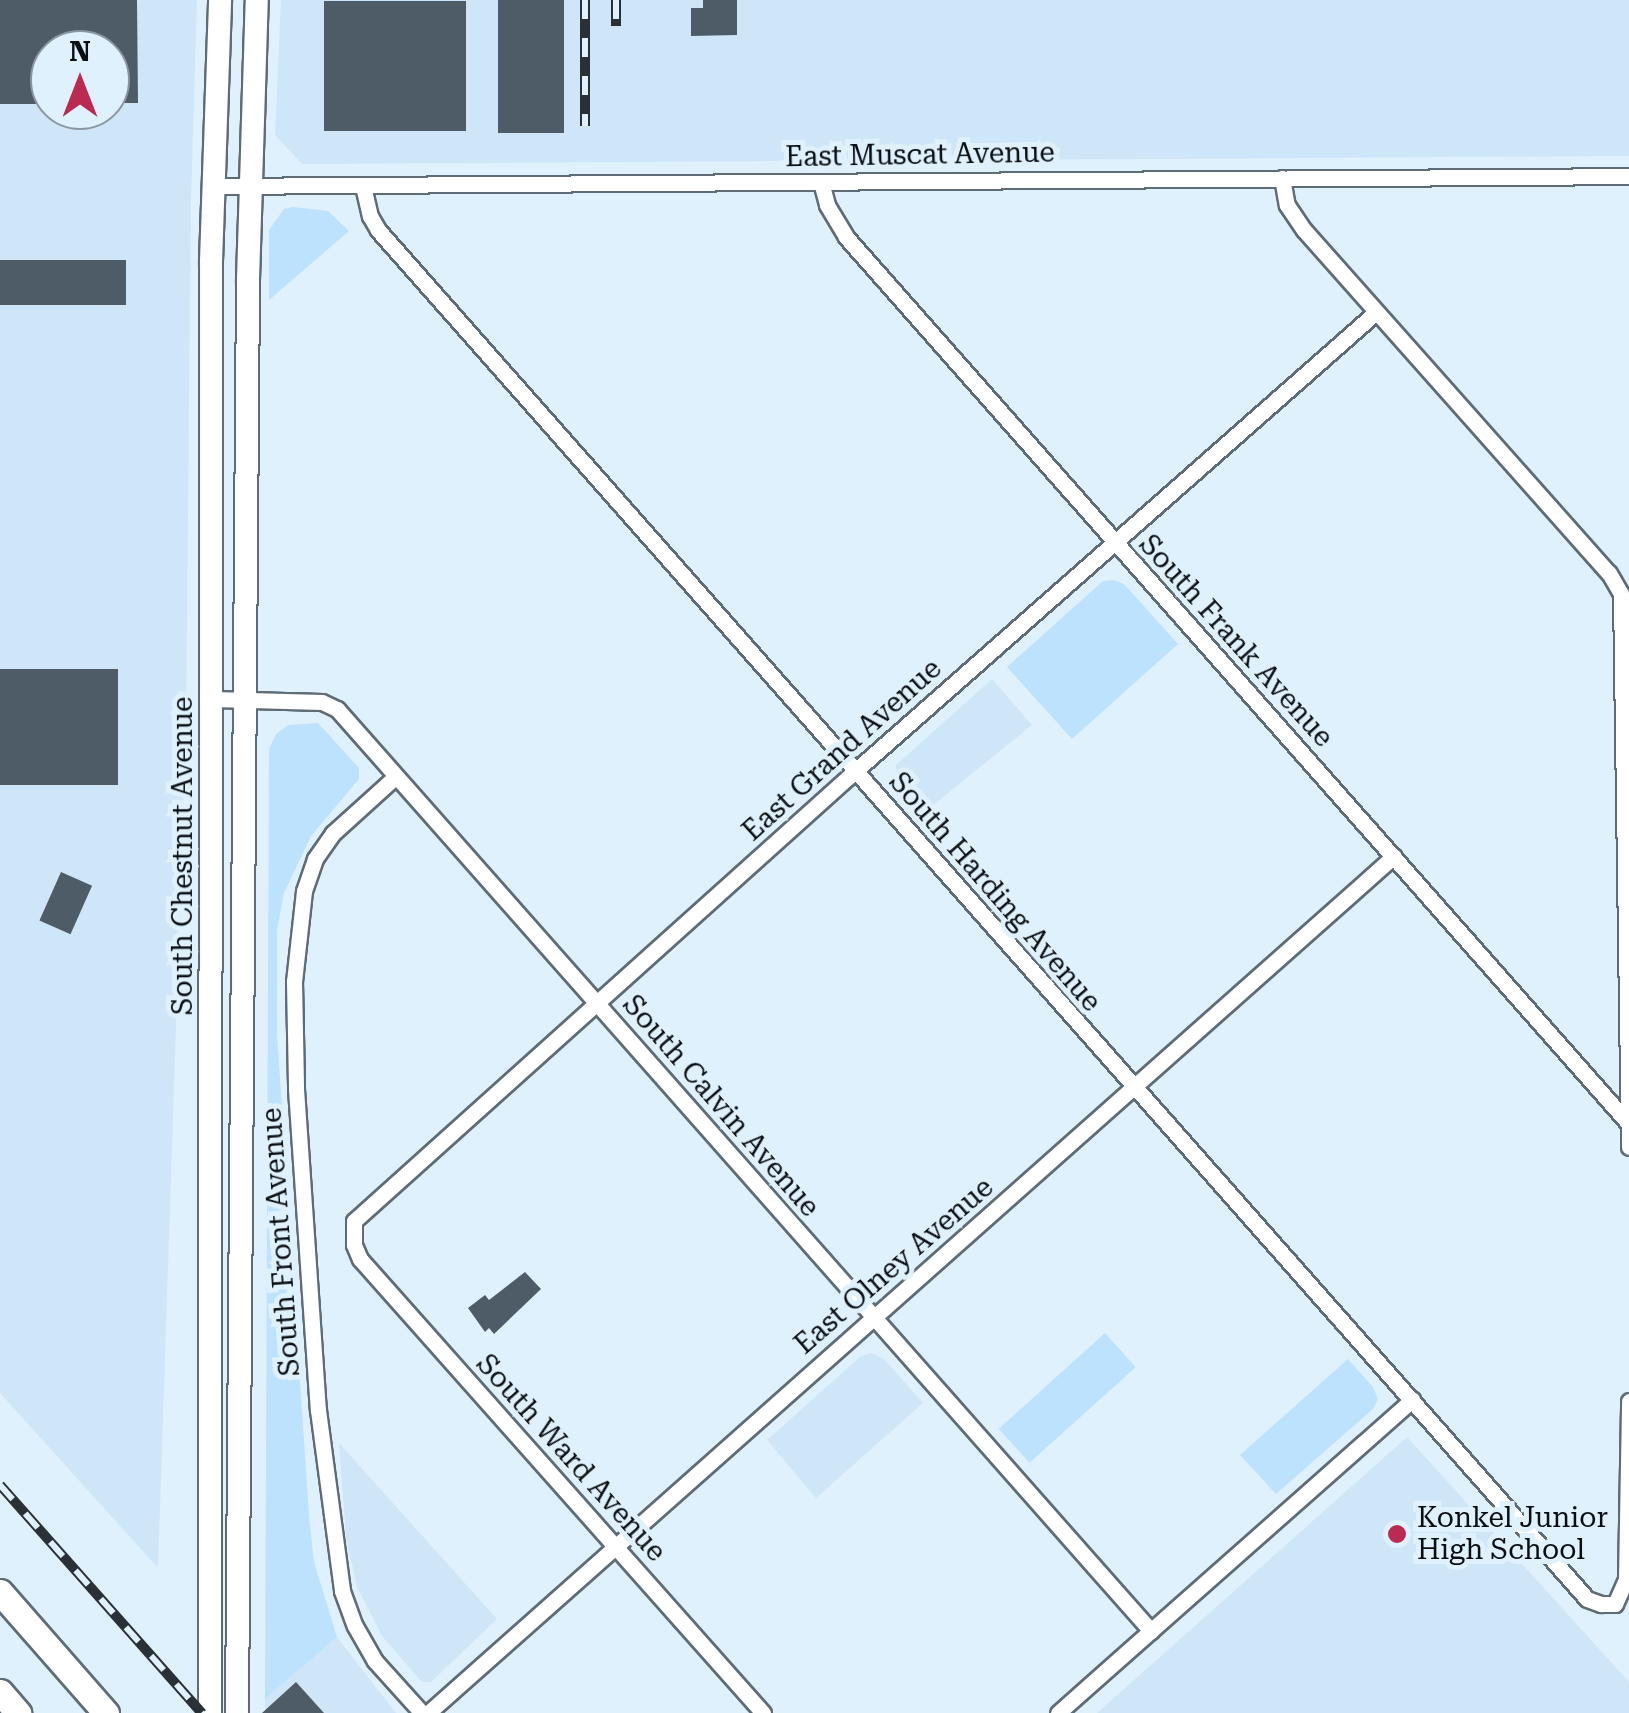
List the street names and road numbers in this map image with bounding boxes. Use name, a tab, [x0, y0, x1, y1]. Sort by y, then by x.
street label: East Muscat Avenue	[785, 136, 1055, 174]
street label: South Frank Avenue	[1132, 528, 1340, 754]
street label: East Grand Avenue	[736, 652, 948, 848]
street label: South Chestnut Avenue	[166, 697, 200, 1015]
street label: South Harding Avenue	[882, 766, 1108, 1018]
street label: South Calvin Avenue	[616, 988, 826, 1224]
street label: South Front Avenue	[255, 1107, 307, 1377]
street label: East Olney Avenue	[788, 1171, 1000, 1361]
street label: South Ward Avenue	[469, 1347, 673, 1569]

